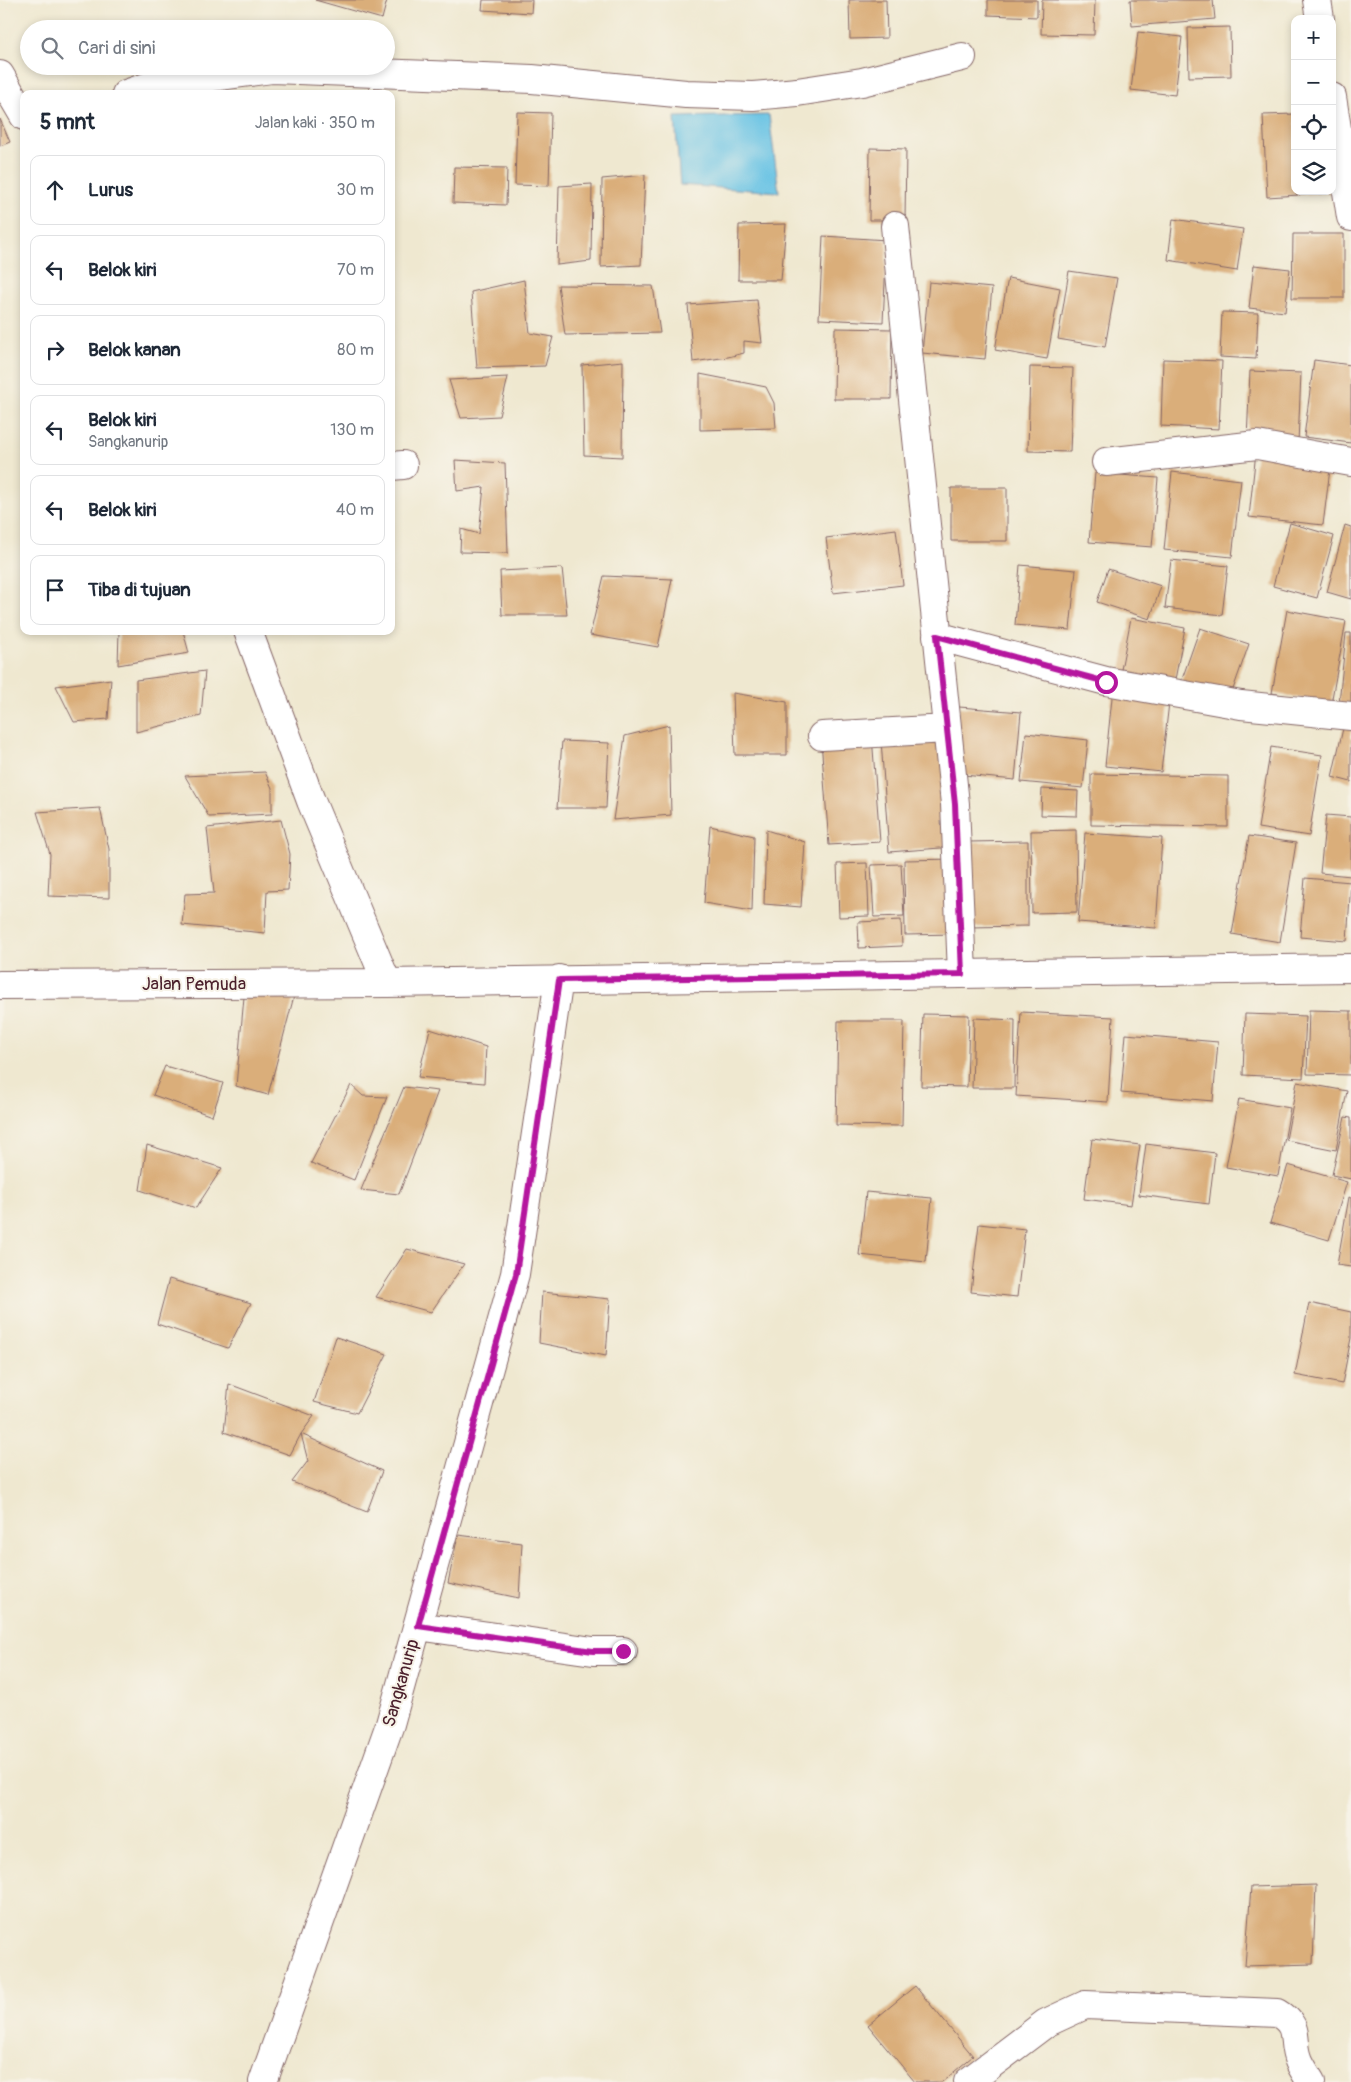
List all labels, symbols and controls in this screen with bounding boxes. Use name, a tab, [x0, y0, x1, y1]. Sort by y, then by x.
map controls	[1291, 15, 1336, 195]
button: +	[1291, 15, 1336, 60]
search box	[20, 20, 395, 75]
icon: search	[38, 34, 66, 62]
text: Cari di sini	[78, 36, 155, 60]
button: −	[1291, 60, 1336, 105]
button: locate	[1291, 105, 1336, 150]
text: 5 mnt	[40, 109, 95, 136]
text: Jalan kaki · 350 m	[255, 113, 375, 133]
button: layers	[1291, 150, 1336, 195]
icon: ahead	[41, 176, 69, 204]
text: Lurus	[88, 178, 133, 202]
text: 30 m	[336, 180, 374, 200]
icon: left	[41, 256, 69, 284]
text: Belok kiri	[88, 258, 156, 282]
text: 70 m	[337, 260, 374, 280]
icon: right	[41, 336, 69, 364]
text: Belok kanan	[88, 338, 181, 362]
text: 80 m	[337, 340, 374, 360]
text: Belok kiri	[88, 408, 156, 432]
icon: left	[41, 416, 69, 444]
text: 130 m	[330, 420, 374, 440]
text: Sangkanurip	[88, 432, 168, 452]
icon: left	[41, 496, 69, 524]
text: Belok kiri	[88, 498, 156, 522]
text: 40 m	[336, 500, 374, 520]
icon: arrive	[41, 576, 69, 604]
text: Tiba di tujuan	[88, 578, 191, 602]
route start	[1095, 671, 1118, 694]
street label: Jalan Pemuda	[142, 973, 246, 996]
street label: Sangkanurip	[378, 1636, 424, 1730]
route end	[612, 1640, 635, 1663]

